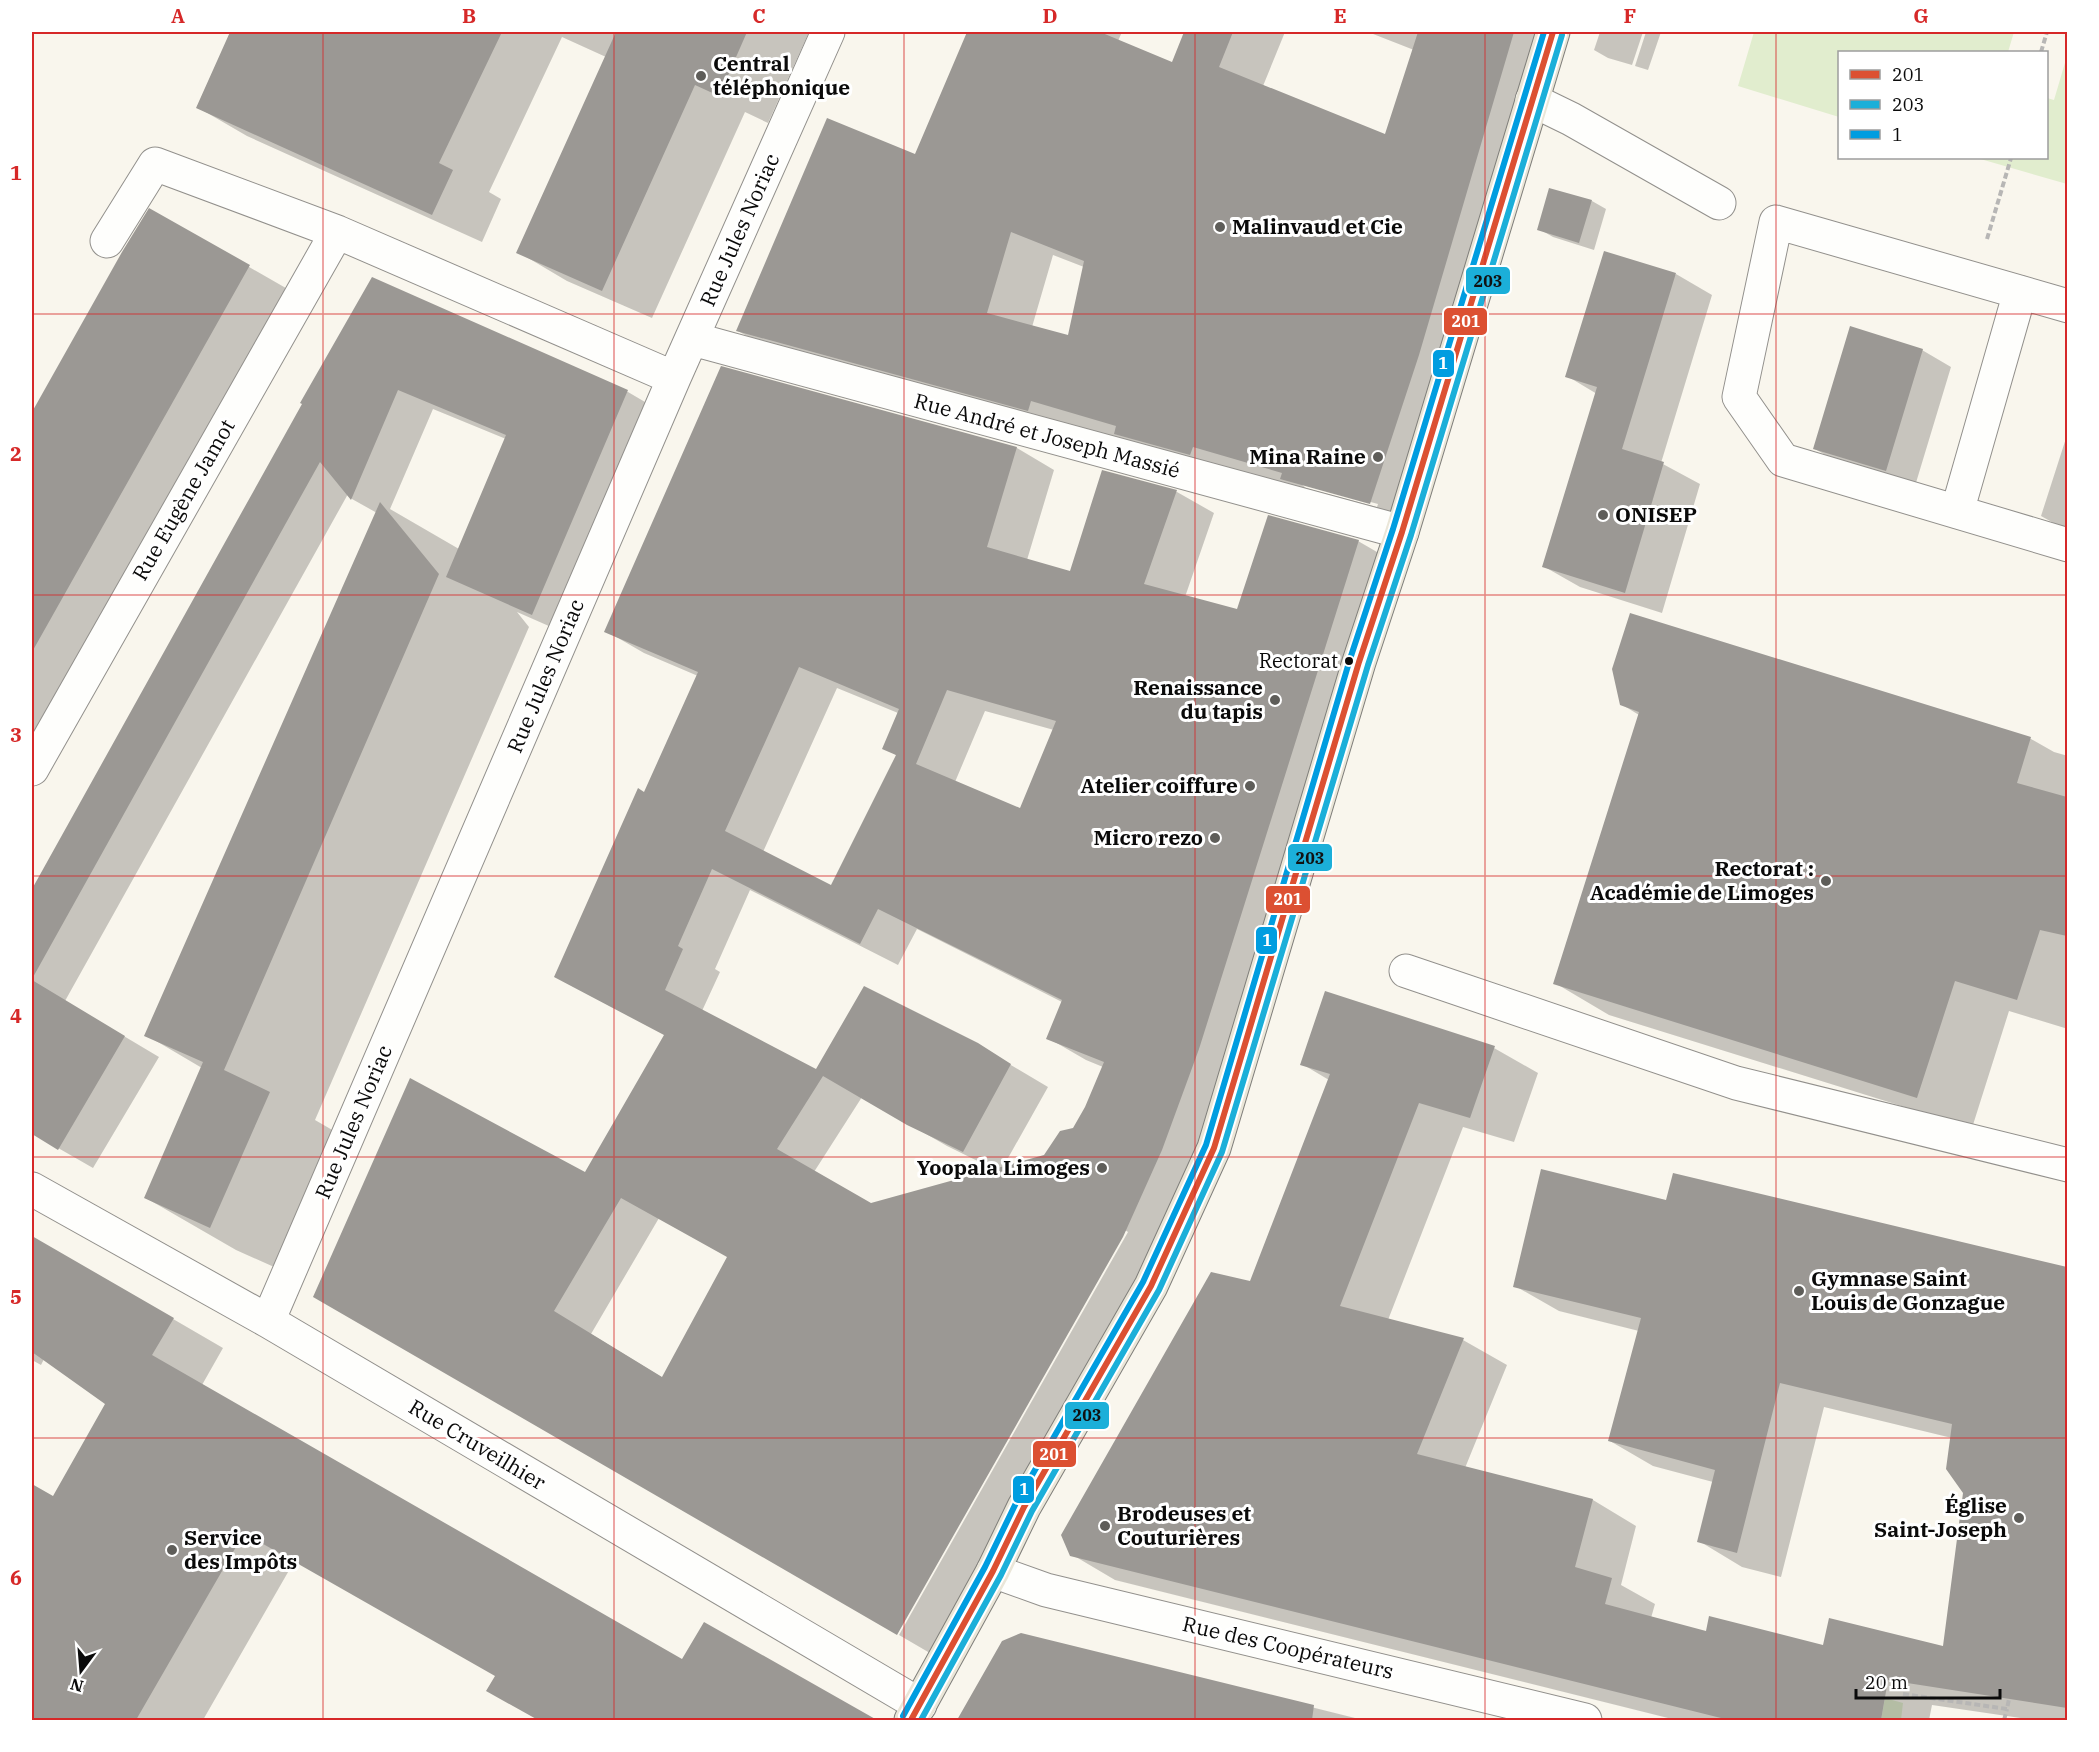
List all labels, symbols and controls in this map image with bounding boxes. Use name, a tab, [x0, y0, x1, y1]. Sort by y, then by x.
text: A	[171, 2, 185, 29]
text: B	[462, 2, 476, 29]
text: C	[752, 2, 766, 29]
text: D	[1042, 2, 1058, 29]
text: E	[1333, 2, 1347, 29]
text: F	[1624, 2, 1636, 29]
text: G	[1913, 2, 1929, 29]
place label: Central téléphonique	[713, 49, 850, 101]
legend	[1838, 51, 2048, 159]
text: 201	[1892, 63, 1924, 86]
marker: Central téléphonique	[694, 69, 708, 83]
text: 203	[1892, 93, 1924, 116]
text: 1	[1892, 123, 1903, 146]
street label: Rue Jules Noriac	[693, 149, 785, 310]
text: 1	[10, 159, 22, 186]
place label: Malinvaud et Cie	[1232, 212, 1403, 240]
marker: Malinvaud et Cie	[1213, 220, 1227, 234]
line badge: 203	[1465, 266, 1511, 295]
text: 203	[1474, 271, 1502, 291]
line badge: 201	[1443, 307, 1488, 336]
text: 201	[1452, 311, 1480, 331]
line badge: 1	[1432, 349, 1455, 378]
text: 1	[1438, 353, 1448, 373]
street label: Rue André et Joseph Massié	[911, 386, 1183, 484]
street label: Rue Eugène Jamot	[126, 414, 241, 585]
text: 2	[10, 440, 22, 467]
place label: Mina Raine	[1249, 442, 1366, 470]
marker: Mina Raine	[1371, 450, 1385, 464]
place label: ONISEP	[1615, 500, 1697, 528]
marker: ONISEP	[1596, 508, 1610, 522]
street label: Rue Jules Noriac	[500, 594, 590, 757]
place label: Rectorat	[1259, 647, 1338, 674]
marker: Rectorat	[1343, 655, 1355, 667]
place label: Renaissance du tapis	[1133, 673, 1263, 725]
marker: Renaissance du tapis	[1268, 693, 1282, 707]
text: 3	[10, 721, 22, 748]
place label: Atelier coiffure	[1081, 771, 1238, 799]
marker: Atelier coiffure	[1243, 779, 1257, 793]
place label: Micro rezo	[1094, 823, 1203, 851]
marker: Micro rezo	[1208, 831, 1222, 845]
line badge: 203	[1287, 843, 1333, 872]
text: 203	[1296, 848, 1324, 868]
place label: Rectorat : Académie de Limoges	[1590, 854, 1814, 906]
marker: Rectorat : Académie de Limoges	[1819, 874, 1833, 888]
line badge: 201	[1265, 885, 1311, 914]
text: 201	[1274, 889, 1302, 909]
line badge: 1	[1255, 926, 1278, 955]
text: 1	[1262, 930, 1272, 950]
text: 4	[10, 1002, 22, 1029]
street label: Rue Jules Noriac	[308, 1040, 398, 1203]
place label: Yoopala Limoges	[917, 1153, 1090, 1181]
marker: Yoopala Limoges	[1095, 1161, 1109, 1175]
place label: Gymnase Saint Louis de Gonzague	[1811, 1264, 2005, 1316]
text: 5	[10, 1283, 22, 1310]
marker: Gymnase Saint Louis de Gonzague	[1792, 1284, 1806, 1298]
street label: Rue Cruveilhier	[404, 1392, 552, 1496]
line badge: 203	[1064, 1401, 1110, 1430]
text: 203	[1073, 1405, 1101, 1425]
line badge: 201	[1032, 1440, 1077, 1468]
text: 201	[1040, 1444, 1068, 1464]
line badge: 1	[1012, 1475, 1035, 1504]
text: 1	[1019, 1479, 1029, 1499]
place label: Église Saint-Joseph	[1874, 1491, 2007, 1543]
place label: Brodeuses et Couturières	[1117, 1499, 1251, 1551]
marker: Église Saint-Joseph	[2012, 1511, 2026, 1525]
marker: Brodeuses et Couturières	[1098, 1519, 1112, 1533]
place label: Service des Impôts	[184, 1523, 297, 1575]
marker: Service des Impôts	[165, 1543, 179, 1557]
text: 6	[10, 1564, 22, 1591]
street label: Rue des Coopérateurs	[1180, 1609, 1396, 1685]
north arrow	[51, 1641, 111, 1701]
scale bar	[1856, 1662, 2000, 1700]
text: 20 m	[1865, 1671, 1908, 1694]
text: N	[68, 1674, 86, 1697]

